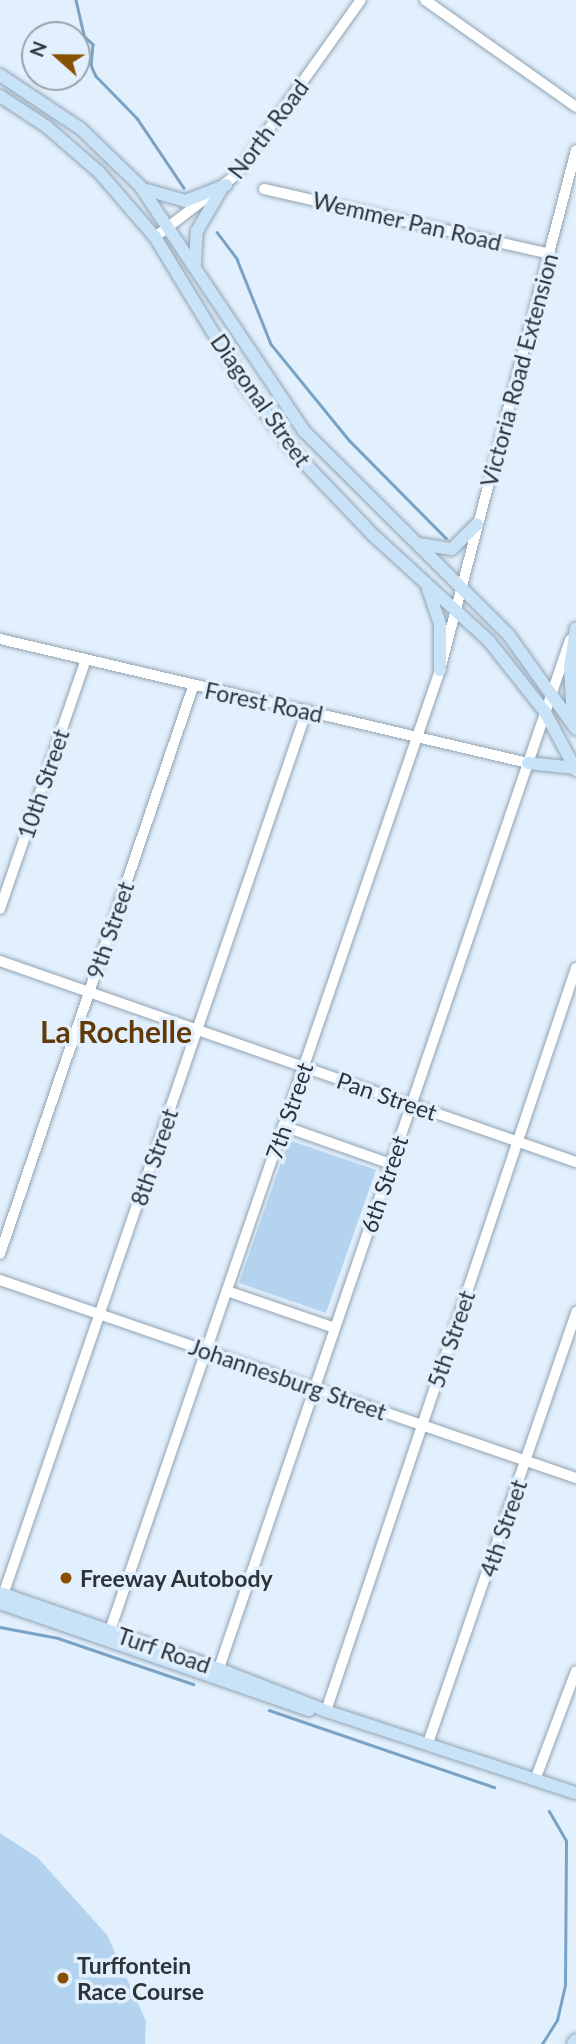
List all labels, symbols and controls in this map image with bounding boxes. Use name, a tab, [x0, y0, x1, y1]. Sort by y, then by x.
north arrow	[21, 21, 91, 91]
text: N	[24, 38, 51, 60]
street label: North Road	[222, 74, 314, 184]
street label: Wemmer Pan Road	[310, 186, 504, 256]
street label: Victoria Road Extension	[475, 250, 563, 490]
street label: Diagonal Street	[205, 329, 317, 471]
street label: Forest Road	[202, 676, 326, 728]
street label: 10th Street	[11, 726, 75, 842]
street label: 9th Street	[81, 878, 139, 982]
district label: La Rochelle	[40, 1013, 192, 1049]
street label: 7th Street	[260, 1059, 318, 1163]
street label: Pan Street	[333, 1066, 441, 1126]
street label: 8th Street	[125, 1105, 183, 1209]
street label: 6th Street	[355, 1132, 413, 1236]
street label: 5th Street	[422, 1287, 480, 1391]
street label: Johannesburg Street	[186, 1332, 390, 1426]
street label: 4th Street	[474, 1476, 532, 1580]
place label: Freeway Autobody	[80, 1564, 274, 1592]
marker: Freeway Autobody	[58, 1570, 74, 1586]
street label: Turf Road	[113, 1621, 215, 1679]
place label: Turffontein Race Course	[77, 1951, 204, 2005]
marker: Turffontein Race Course	[55, 1970, 71, 1986]

